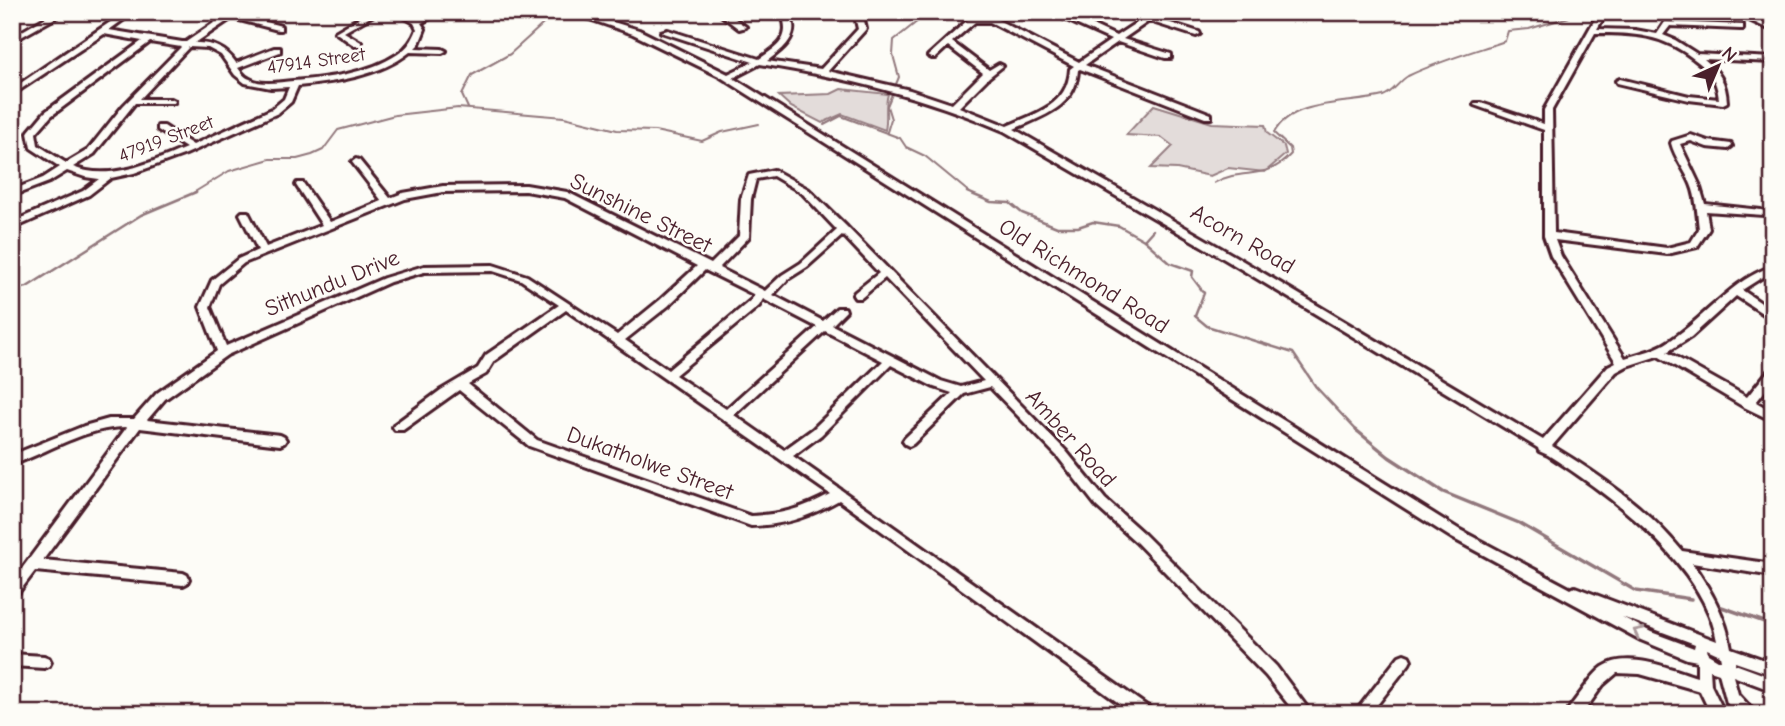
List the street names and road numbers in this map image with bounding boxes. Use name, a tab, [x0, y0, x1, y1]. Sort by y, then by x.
street label: 47914 Street	[266, 43, 367, 79]
street label: 47919 Street	[115, 111, 217, 167]
street label: Sunshine Street	[566, 167, 717, 259]
street label: Acorn Road	[1186, 198, 1300, 280]
street label: Old Richmond Road	[994, 213, 1174, 339]
street label: Sithundu Drive	[261, 244, 403, 322]
street label: Amber Road	[1020, 383, 1122, 493]
street label: Dukatholwe Street	[563, 420, 738, 506]

